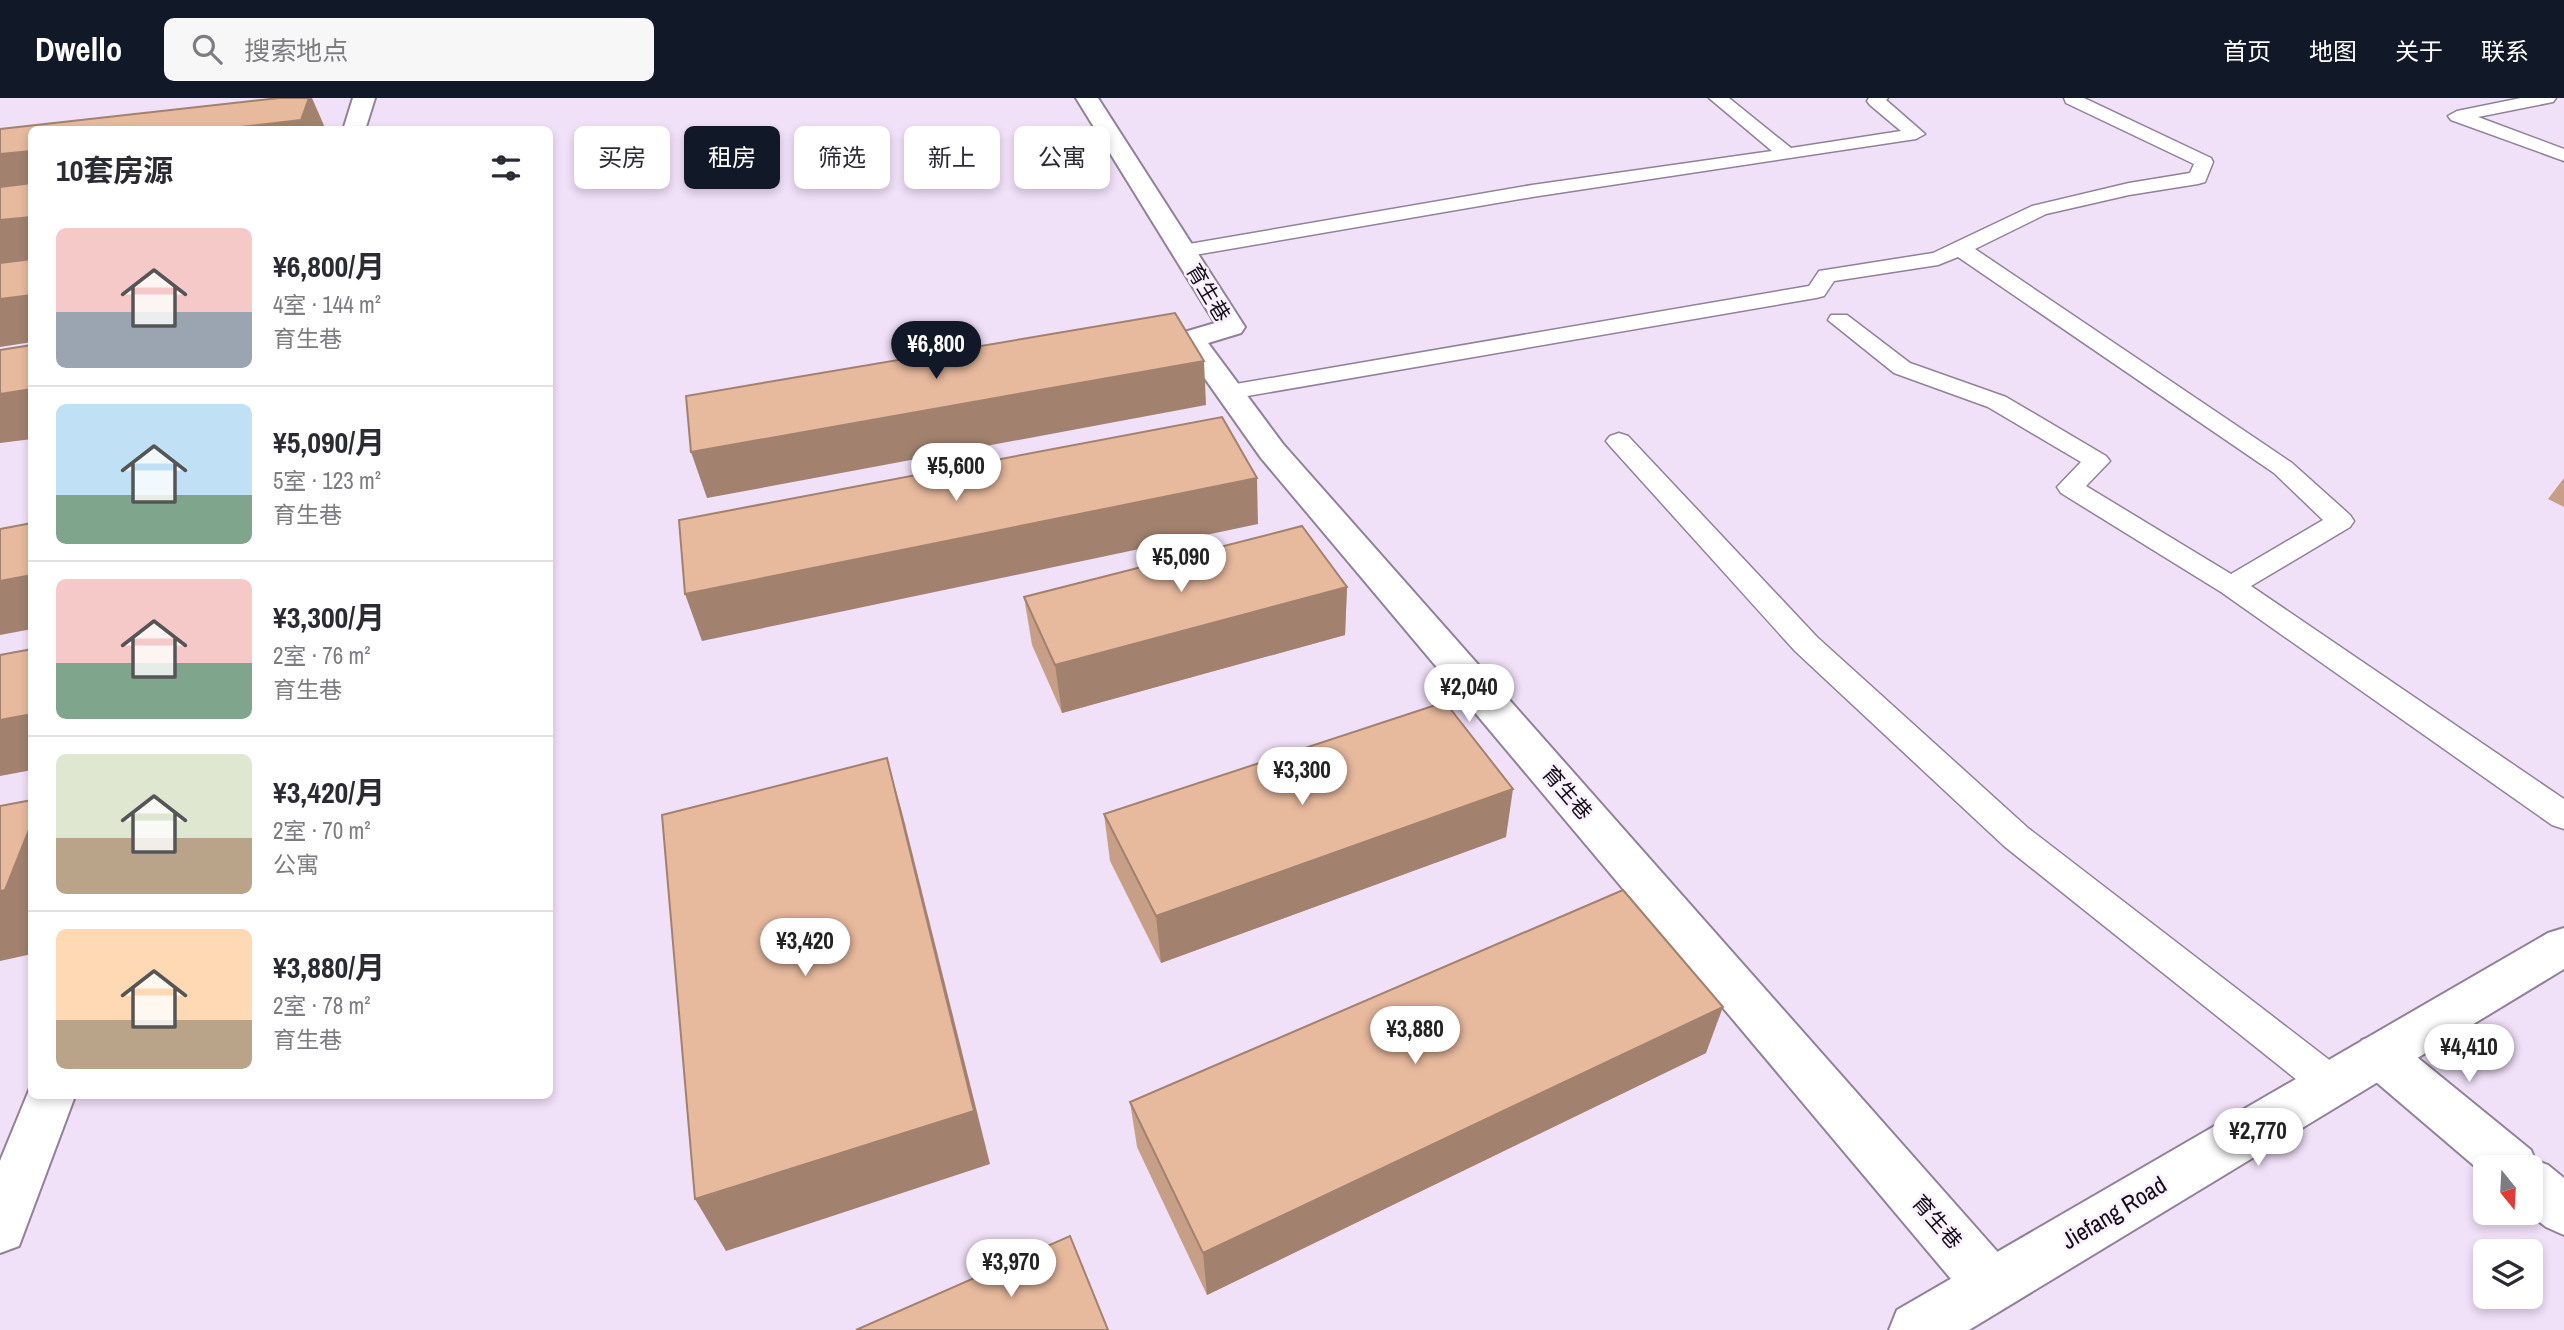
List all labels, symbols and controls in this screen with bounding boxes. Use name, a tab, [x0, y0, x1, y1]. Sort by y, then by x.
search box	[164, 18, 654, 81]
text: Dwello	[35, 27, 122, 71]
icon: search	[188, 30, 226, 68]
text: 搜索地点	[244, 33, 348, 68]
text: 首页	[2223, 35, 2271, 67]
text: 地图	[2309, 35, 2357, 67]
text: 关于	[2395, 35, 2443, 67]
text: 联系	[2481, 35, 2529, 67]
chip: 买房	[574, 126, 670, 189]
chip: 租房	[684, 126, 780, 189]
chip: 筛选	[794, 126, 890, 189]
chip: 新上	[904, 126, 1000, 189]
chip: 公寓	[1014, 126, 1110, 189]
icon: filters	[487, 149, 525, 187]
text: 10套房源	[56, 150, 173, 190]
text: ¥6,800/月	[273, 246, 385, 286]
icon: home	[112, 256, 196, 340]
street label: 育生巷	[1180, 258, 1237, 327]
text: 4室 · 144 m²	[273, 289, 381, 320]
pin: ¥6,800	[879, 322, 993, 381]
text: 育生巷	[273, 323, 342, 354]
text: ¥6,800	[907, 328, 965, 359]
text: ¥5,090/月	[273, 422, 385, 462]
icon: home	[112, 432, 196, 516]
pin: ¥5,600	[899, 444, 1013, 503]
text: ¥5,600	[927, 450, 985, 481]
text: 5室 · 123 m²	[273, 465, 381, 496]
text: 育生巷	[273, 499, 342, 530]
pin: ¥5,090	[1124, 534, 1238, 594]
text: ¥5,090	[1152, 541, 1210, 572]
text: ¥3,300/月	[273, 597, 385, 637]
icon: home	[112, 607, 196, 691]
text: 2室 · 76 m²	[273, 640, 370, 671]
pin: ¥2,040	[1412, 664, 1526, 724]
text: ¥2,040	[1440, 671, 1498, 702]
text: 育生巷	[273, 674, 342, 705]
pin: ¥3,300	[1245, 748, 1359, 807]
text: ¥3,300	[1273, 754, 1331, 785]
street label: 育生巷	[1536, 759, 1599, 826]
text: ¥3,420/月	[273, 772, 385, 812]
icon: home	[112, 782, 196, 866]
text: 2室 · 70 m²	[273, 815, 370, 846]
text: 公寓	[273, 849, 319, 880]
pin: ¥3,420	[748, 918, 862, 978]
text: ¥3,420	[776, 925, 834, 956]
text: ¥3,880/月	[273, 947, 385, 987]
icon: home	[112, 957, 196, 1041]
text: 2室 · 78 m²	[273, 990, 370, 1021]
pin: ¥3,880	[1358, 1006, 1472, 1066]
text: ¥3,880	[1386, 1013, 1444, 1044]
text: 育生巷	[273, 1024, 342, 1055]
pin: ¥4,410	[2412, 1024, 2526, 1084]
text: ¥4,410	[2440, 1031, 2498, 1062]
pin: ¥2,770	[2201, 1108, 2315, 1168]
text: ¥2,770	[2229, 1115, 2287, 1146]
north arrow	[2473, 1155, 2543, 1225]
map controls	[2473, 1155, 2543, 1309]
street label: Jiefang Road	[2055, 1168, 2172, 1256]
street label: 育生巷	[1906, 1188, 1969, 1255]
button: layers	[2473, 1239, 2543, 1309]
pin: ¥3,970	[954, 1240, 1068, 1299]
text: ¥3,970	[982, 1246, 1040, 1277]

